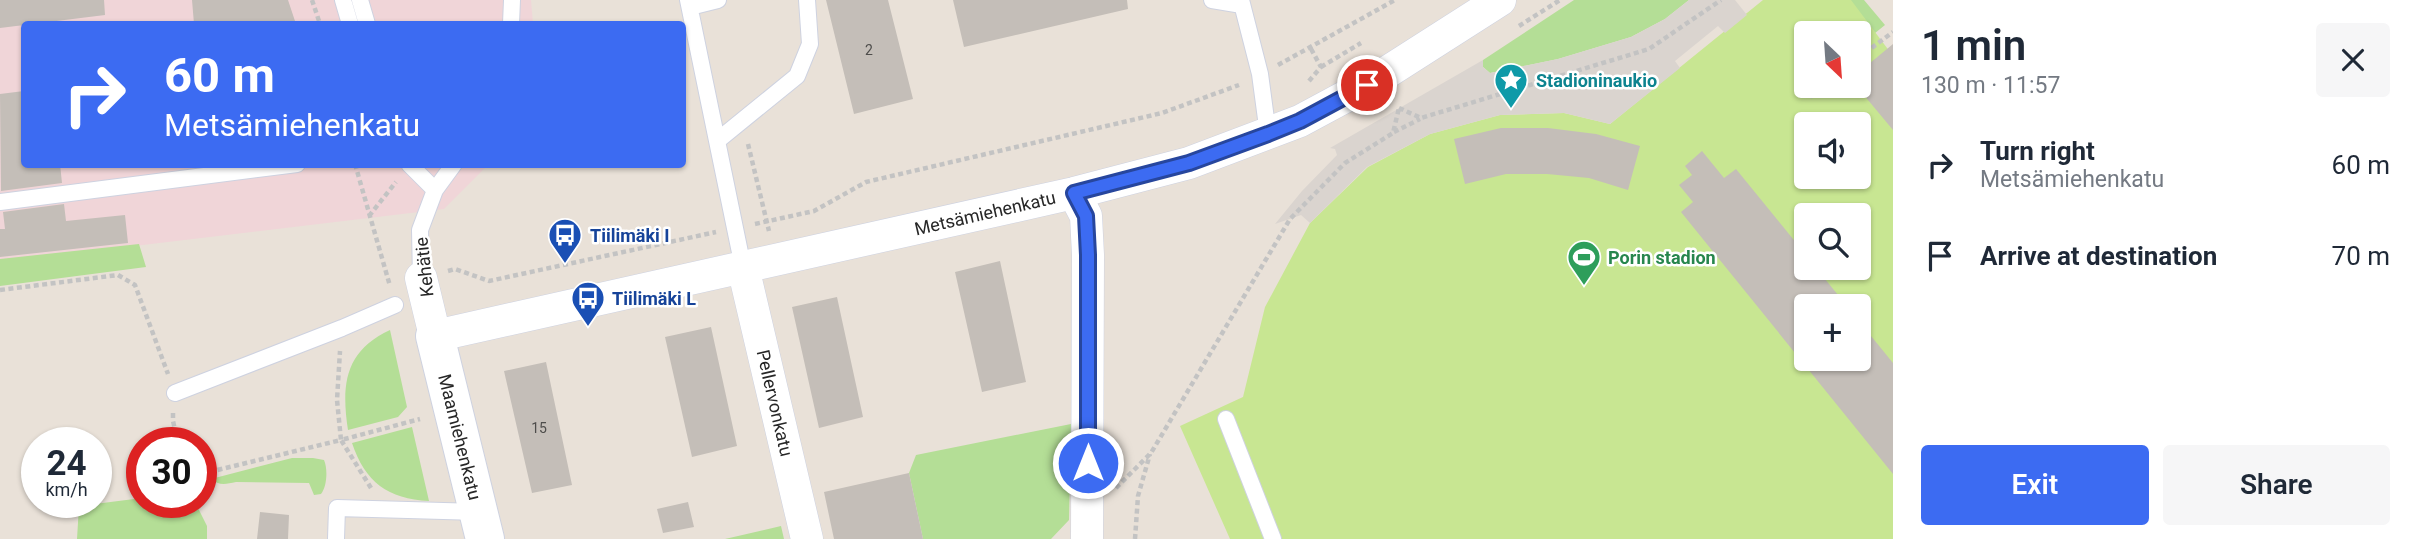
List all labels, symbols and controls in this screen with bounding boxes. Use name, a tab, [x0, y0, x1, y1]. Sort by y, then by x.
north arrow	[1794, 21, 1871, 98]
map controls	[1794, 21, 1871, 371]
text: 1 min	[1921, 21, 2026, 70]
button: close	[2316, 23, 2390, 97]
house number: 2	[865, 42, 873, 58]
text: 60 m	[164, 47, 275, 104]
icon: right	[49, 49, 140, 140]
pin	[1337, 55, 1397, 115]
place icon: Stadioninaukio	[1492, 61, 1530, 110]
icon: arrive	[1348, 66, 1386, 104]
place label: Stadioninaukio	[1536, 70, 1657, 91]
text: 130 m · 11:57	[1921, 72, 2060, 99]
text: Metsämiehenkatu	[164, 106, 420, 144]
button: sound	[1794, 112, 1871, 189]
text: Turn right	[1980, 136, 2095, 166]
icon: right	[1921, 146, 1959, 184]
text: 60 m	[2332, 150, 2390, 180]
text: Metsämiehenkatu	[1980, 166, 2164, 193]
street label: Metsämiehenkatu	[912, 187, 1058, 239]
button: search	[1794, 203, 1871, 280]
bus stop icon: Tiilimäki I	[546, 216, 584, 265]
place label: Tiilimäki I	[590, 225, 670, 246]
street label: Kehätie	[410, 236, 438, 298]
icon: arrive	[1921, 237, 1959, 275]
sports icon: Porin stadion	[1565, 238, 1603, 287]
text: Arrive at destination	[1980, 241, 2217, 271]
text: 70 m	[2332, 241, 2390, 271]
place label: Porin stadion	[1608, 247, 1716, 268]
bus stop icon: Tiilimäki L	[569, 279, 607, 328]
place label: Tiilimäki L	[612, 288, 696, 309]
button: +	[1794, 294, 1871, 371]
street label: Pellervonkatu	[753, 348, 797, 458]
street label: Maamiehenkatu	[434, 372, 486, 502]
house number: 15	[531, 420, 547, 436]
position arrow	[1051, 426, 1125, 500]
speed limit sign: 30	[126, 427, 217, 518]
text: 24	[46, 443, 87, 484]
button: Exit	[1921, 445, 2149, 525]
button: Share	[2163, 445, 2390, 525]
text: km/h	[45, 479, 88, 500]

